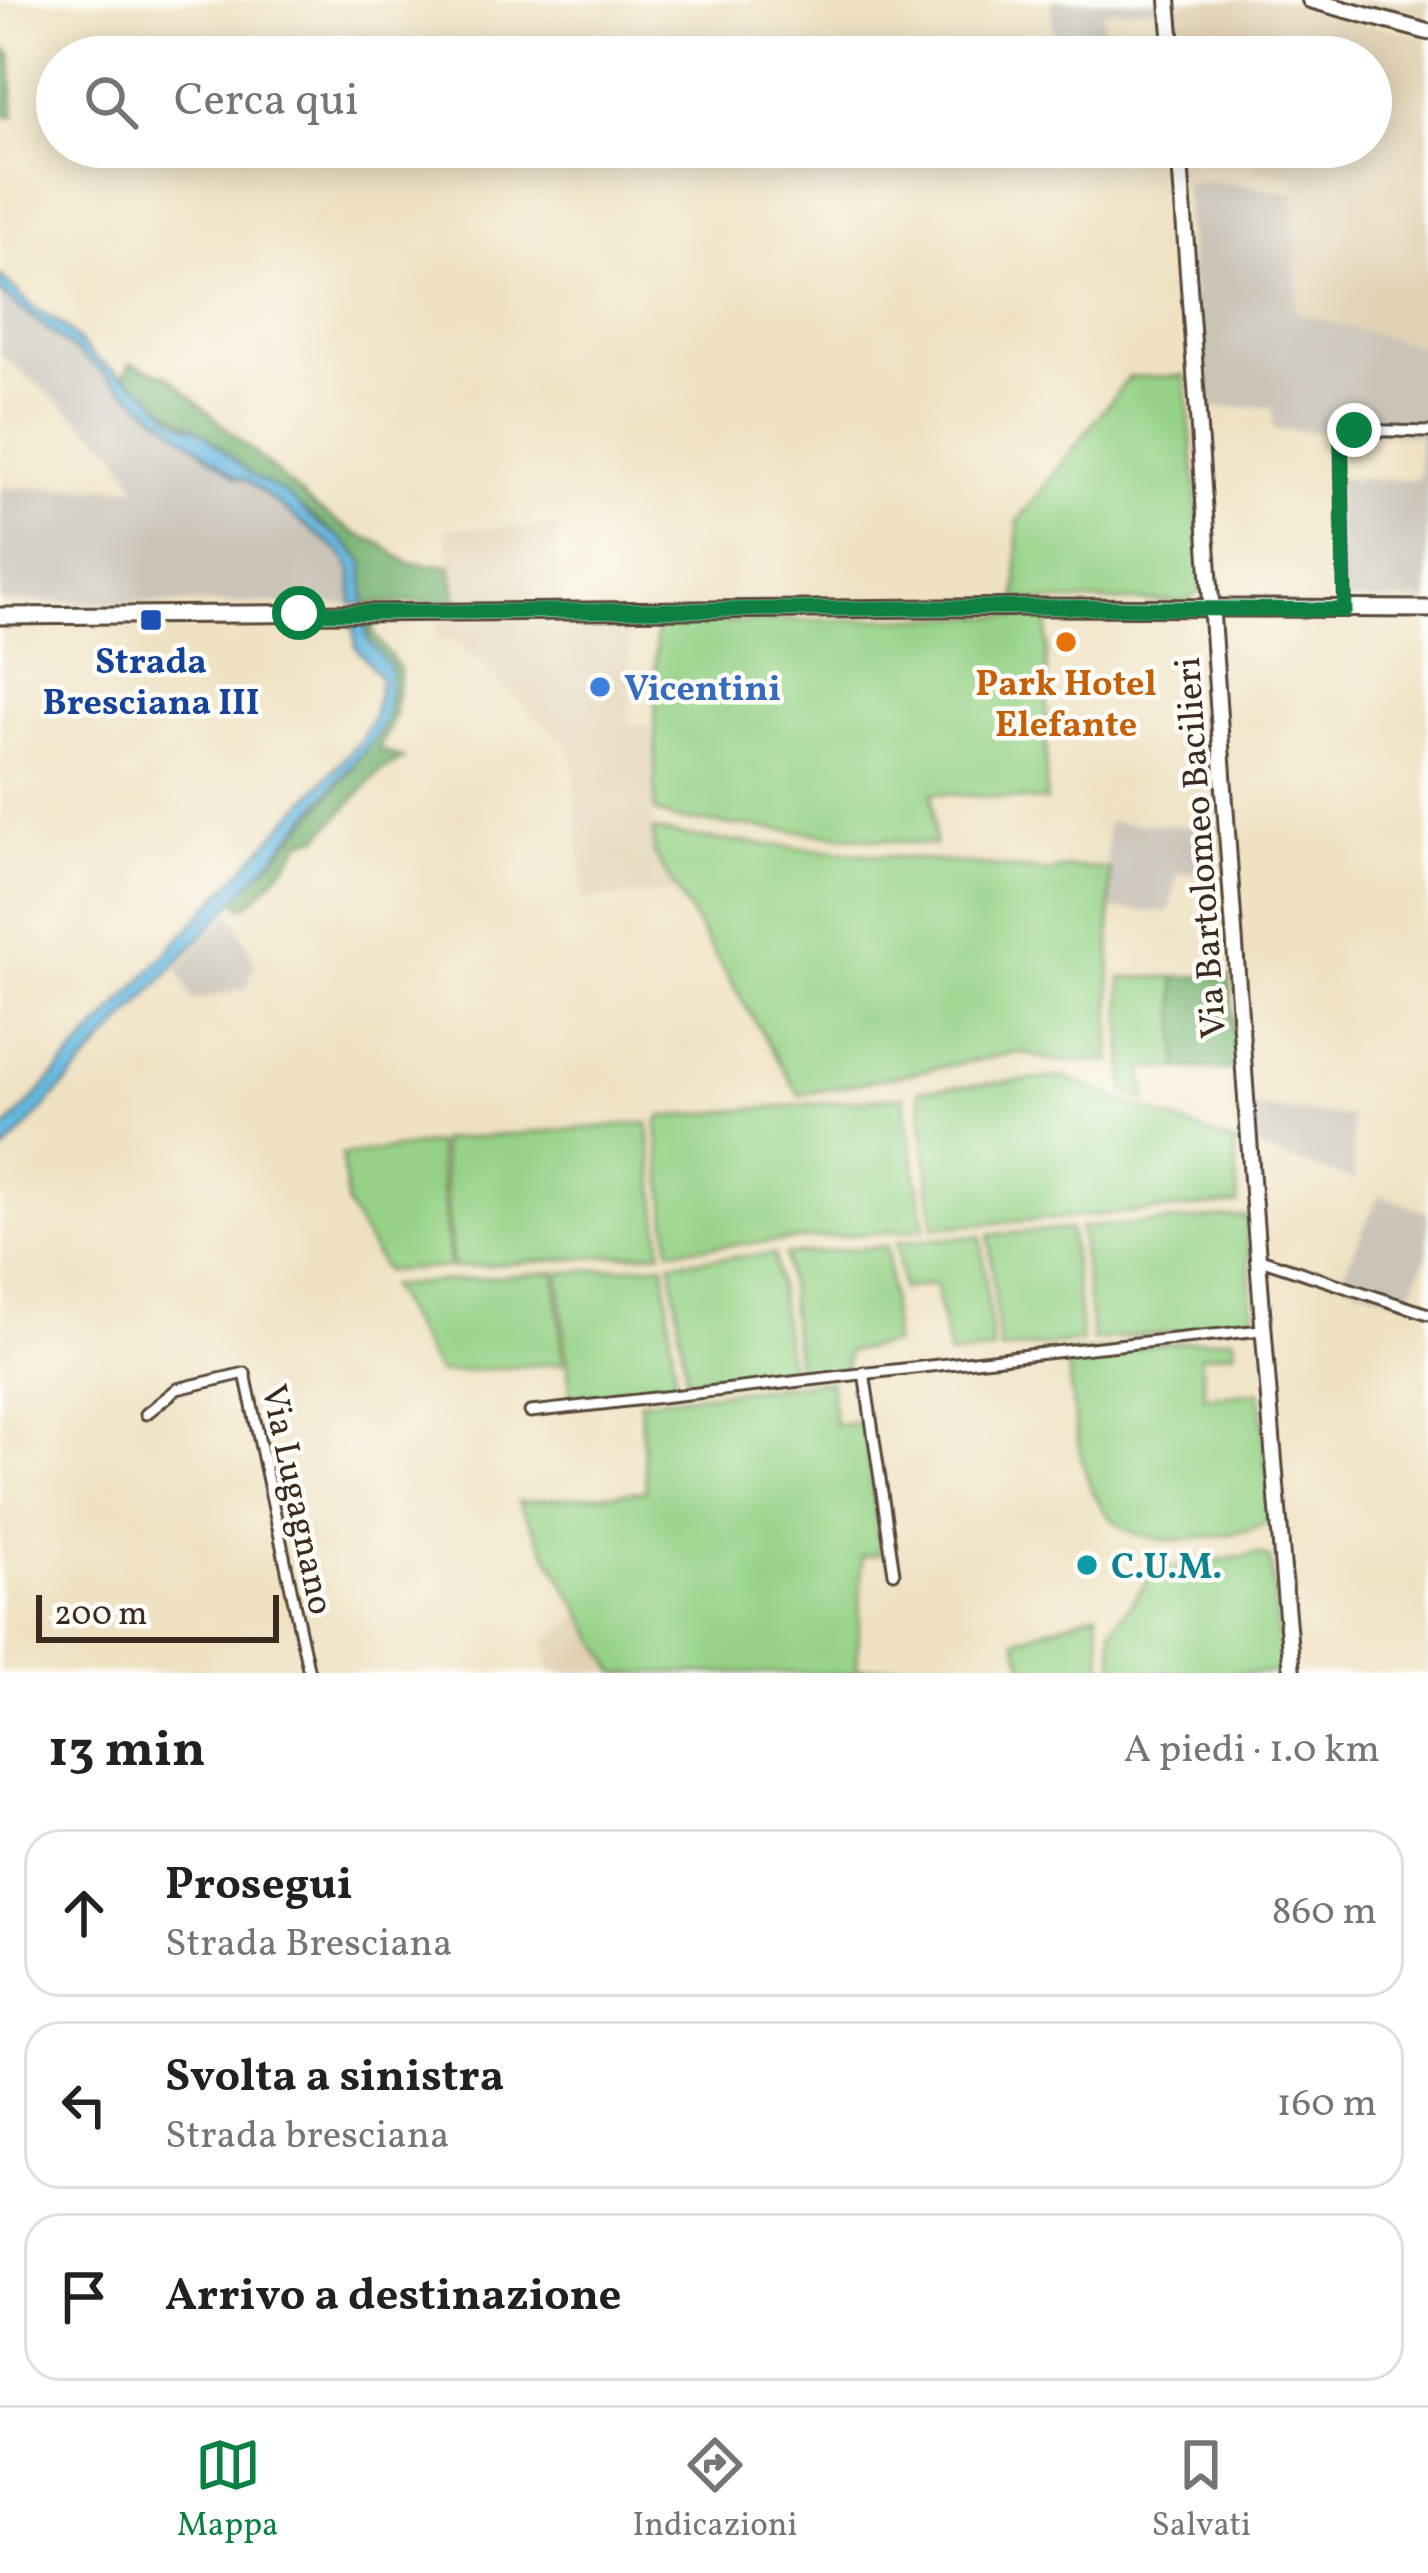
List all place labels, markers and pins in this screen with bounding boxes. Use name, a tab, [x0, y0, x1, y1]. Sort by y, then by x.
marker: Strada Bresciana III	[138, 607, 164, 633]
marker: Park Hotel Elefante	[1053, 629, 1079, 655]
place label: Strada Bresciana III	[42, 639, 260, 730]
place label: Park Hotel Elefante	[975, 661, 1157, 752]
place label: Vicentini	[624, 666, 781, 716]
marker: Vicentini	[587, 674, 613, 700]
place label: C.U.M.	[1111, 1544, 1223, 1594]
marker: C.U.M.	[1074, 1552, 1100, 1578]

